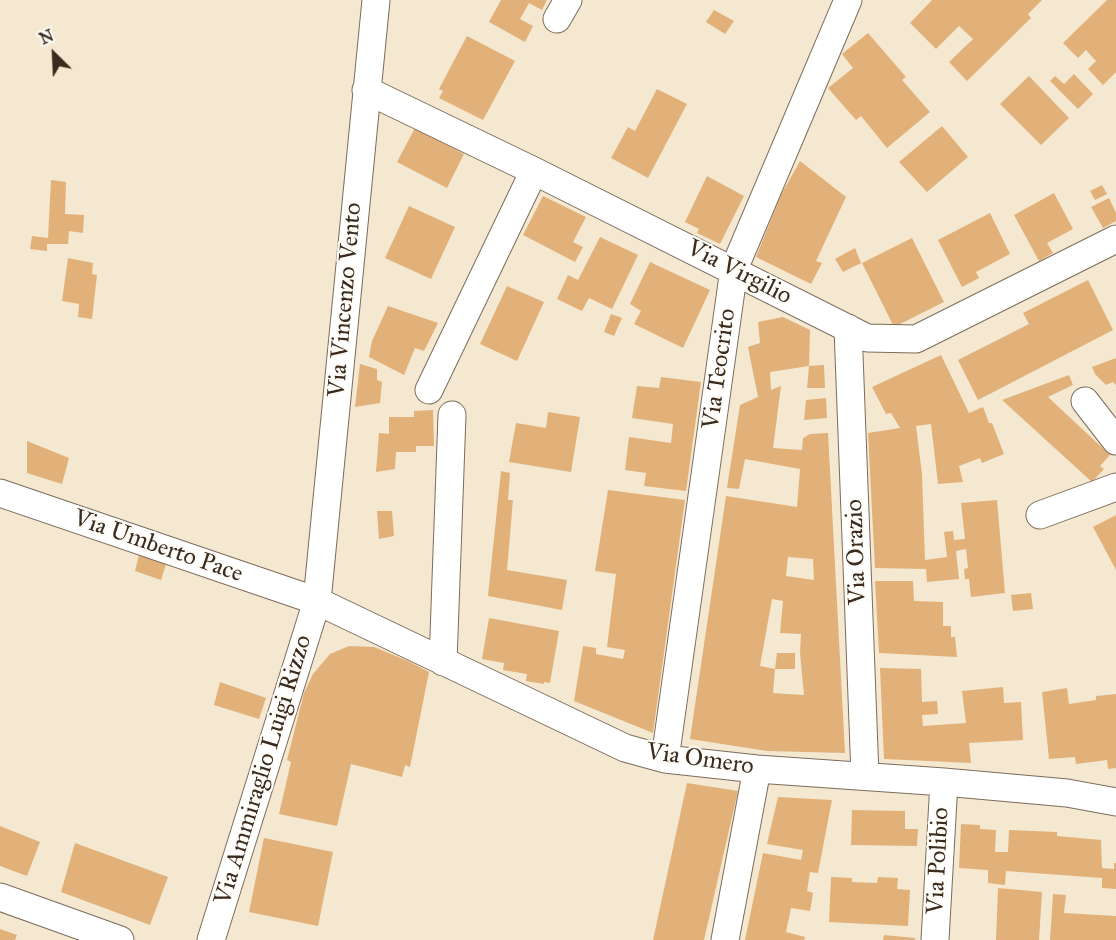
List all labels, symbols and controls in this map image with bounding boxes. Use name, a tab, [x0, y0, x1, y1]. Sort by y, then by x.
north arrow	[24, 24, 84, 84]
text: N	[36, 26, 57, 49]
street label: Via Vincenzo Vento	[323, 202, 369, 398]
street label: Via Virgilio	[682, 234, 796, 312]
street label: Via Teocrito	[697, 307, 743, 431]
street label: Via Orazio	[841, 499, 873, 605]
street label: Via Umberto Pace	[70, 505, 246, 589]
street label: Via Ammiraglio Luigi Rizzo	[209, 632, 319, 908]
street label: Via Omero	[644, 738, 756, 782]
street label: Via Polibio	[922, 807, 956, 915]

